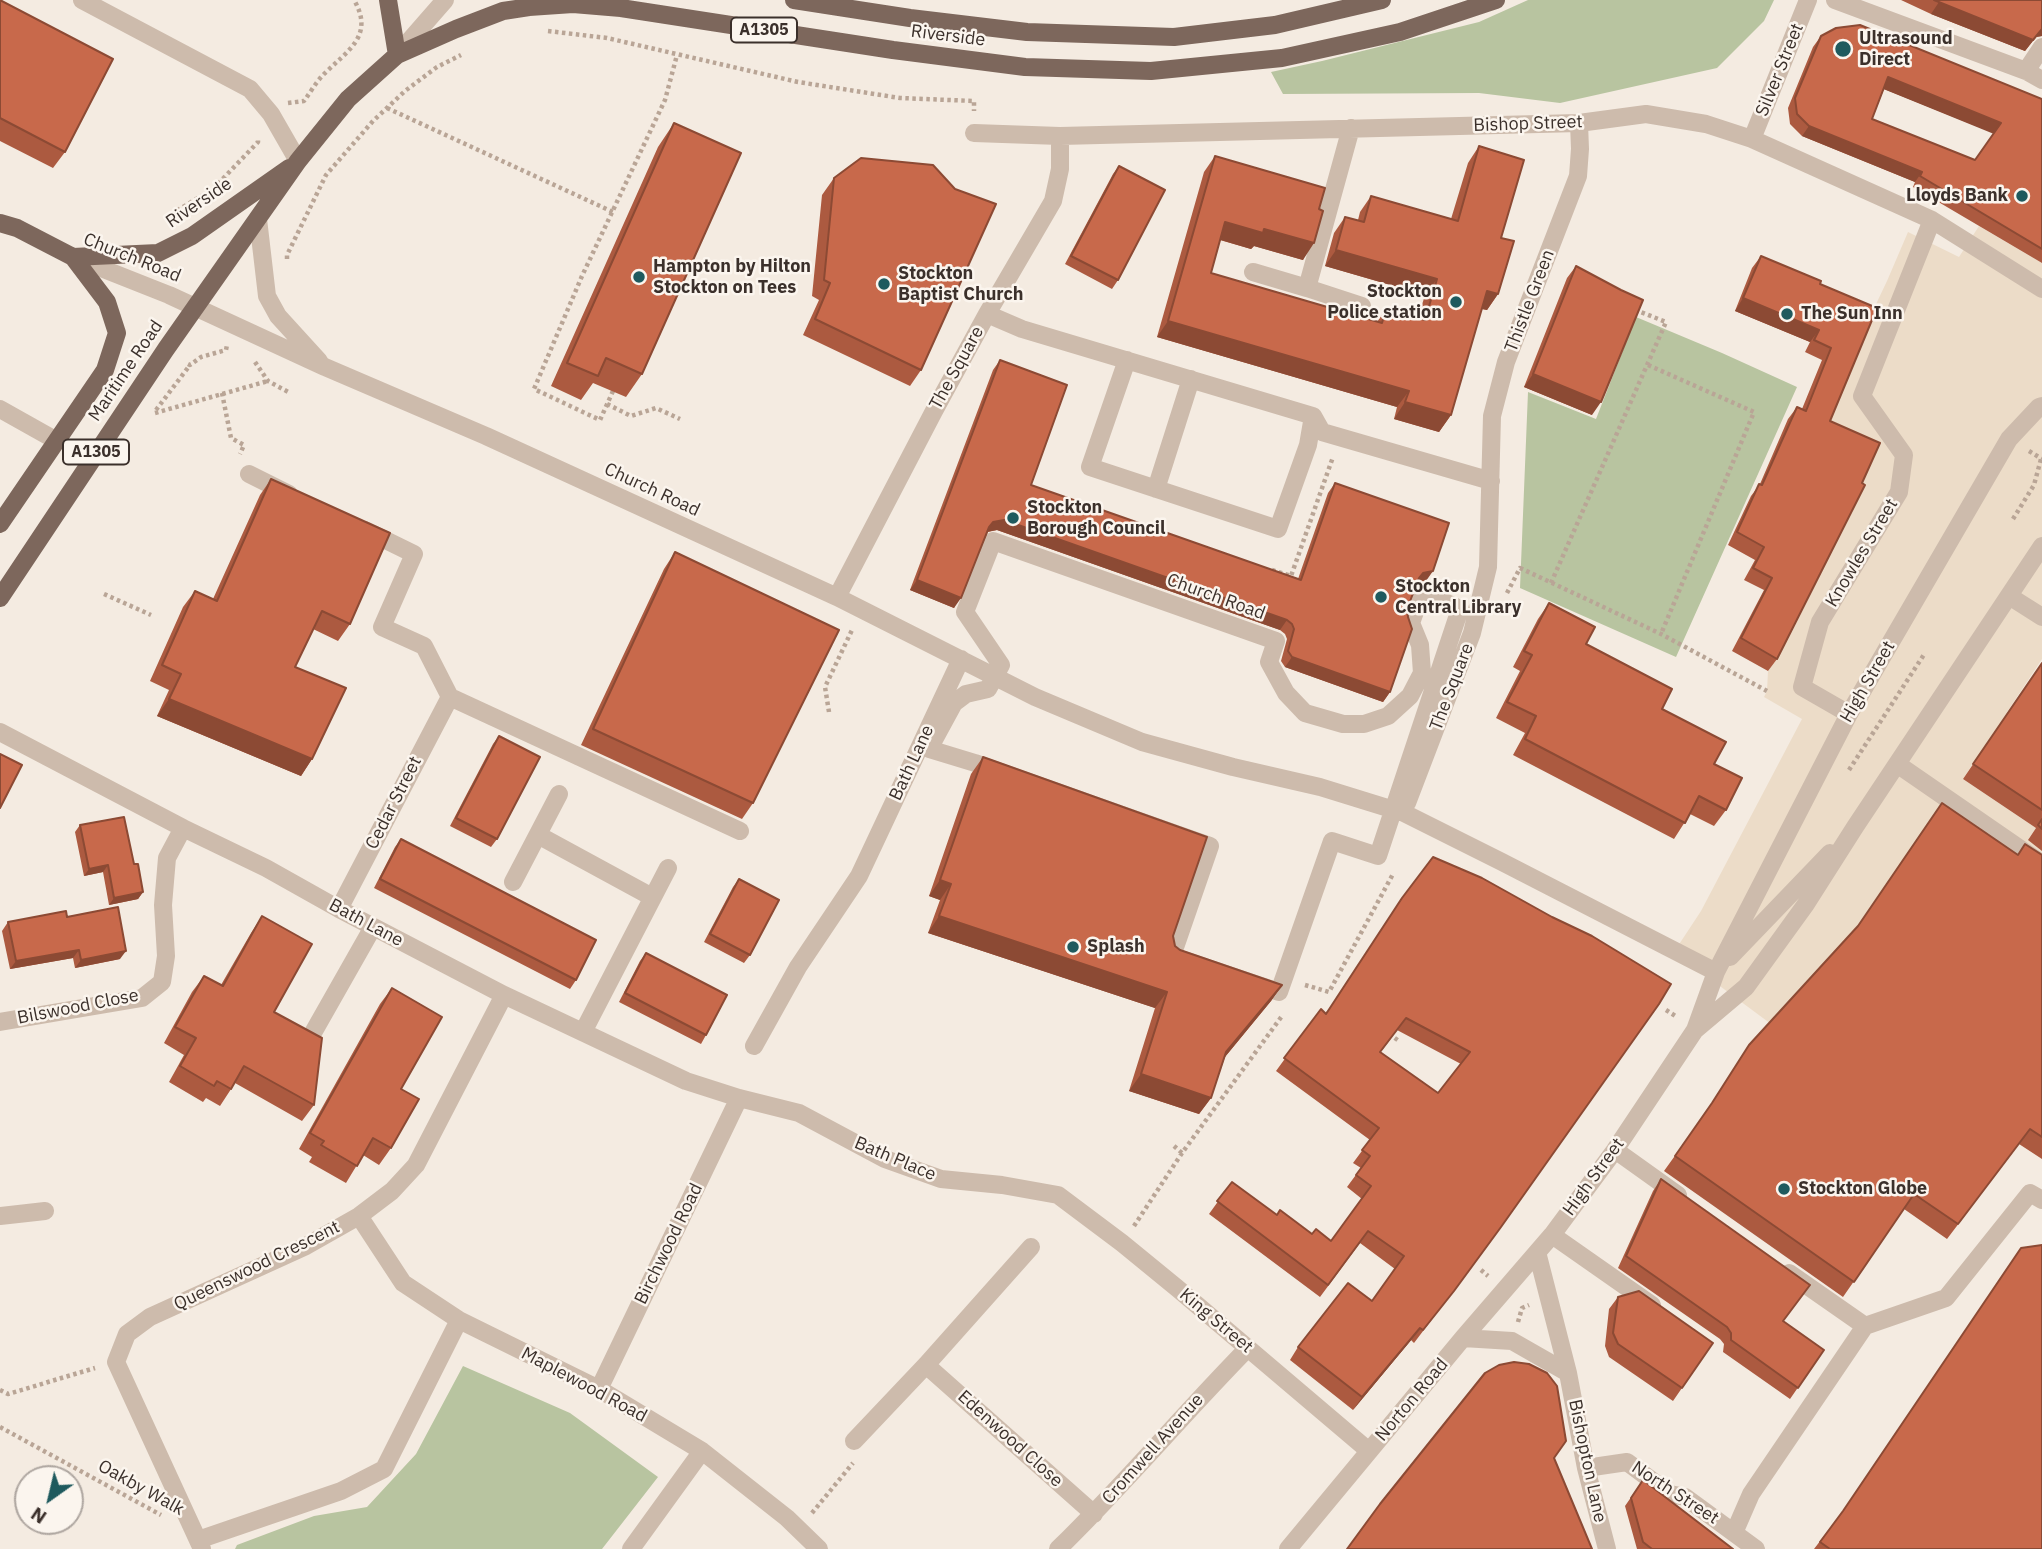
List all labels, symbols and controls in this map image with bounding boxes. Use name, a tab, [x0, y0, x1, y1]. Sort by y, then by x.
road number: A1305	[731, 18, 797, 42]
street label: Silver Street	[1752, 20, 1808, 120]
street label: Riverside	[910, 21, 986, 51]
place label: Ultrasound Direct	[1859, 28, 1953, 70]
marker: Ultrasound Direct	[1833, 39, 1853, 59]
street label: Bishop Street	[1473, 111, 1583, 137]
street label: Riverside	[162, 173, 236, 233]
place label: Lloyds Bank	[1906, 185, 2008, 207]
marker: Lloyds Bank	[2014, 188, 2030, 204]
street label: Church Road	[80, 229, 184, 287]
street label: Thistle Green	[1501, 247, 1559, 355]
place label: Hampton by Hilton Stockton on Tees	[653, 256, 811, 298]
place label: Stockton Baptist Church	[898, 263, 1024, 306]
marker: Hampton by Hilton Stockton on Tees	[631, 269, 647, 285]
marker: Stockton Baptist Church	[876, 276, 892, 292]
place label: Stockton Police station	[1327, 281, 1442, 324]
marker: Stockton Police station	[1448, 294, 1464, 310]
place label: The Sun Inn	[1801, 303, 1903, 325]
marker: The Sun Inn	[1779, 306, 1795, 322]
street label: Maritime Road	[84, 316, 168, 426]
street label: The Square	[925, 323, 989, 413]
road number: A1305	[63, 440, 129, 464]
street label: Church Road	[601, 458, 703, 522]
street label: Knowles Street	[1821, 495, 1903, 611]
place label: Stockton Borough Council	[1027, 497, 1165, 540]
marker: Stockton Borough Council	[1005, 510, 1021, 526]
street label: Church Road	[1164, 569, 1268, 625]
place label: Stockton Central Library	[1395, 576, 1521, 618]
marker: Stockton Central Library	[1373, 589, 1389, 605]
street label: High Street	[1836, 637, 1900, 727]
street label: The Square	[1425, 640, 1479, 734]
street label: Bath Lane	[885, 722, 939, 804]
street label: Cedar Street	[361, 753, 427, 853]
street label: Bath Lane	[325, 894, 407, 952]
place label: Splash	[1087, 936, 1145, 958]
marker: Splash	[1065, 939, 1081, 955]
street label: Bilswood Close	[16, 985, 140, 1029]
street label: Bath Place	[851, 1132, 939, 1186]
street label: High Street	[1559, 1134, 1629, 1220]
place label: Stockton Globe	[1798, 1178, 1927, 1200]
street label: Birchwood Road	[630, 1180, 708, 1308]
marker: Stockton Globe	[1776, 1181, 1792, 1197]
street label: Queenswood Crescent	[171, 1216, 343, 1316]
street label: King Street	[1175, 1284, 1257, 1358]
street label: Maplewood Road	[517, 1343, 651, 1427]
street label: Norton Road	[1371, 1354, 1453, 1446]
street label: Edenwood Close	[953, 1386, 1067, 1492]
street label: Cromwell Avenue	[1098, 1389, 1208, 1509]
street label: Bishopton Lane	[1563, 1398, 1611, 1524]
street label: Oakby Walk	[94, 1455, 188, 1521]
street label: North Street	[1627, 1457, 1723, 1529]
north arrow	[14, 1465, 84, 1535]
text: N	[26, 1502, 51, 1530]

